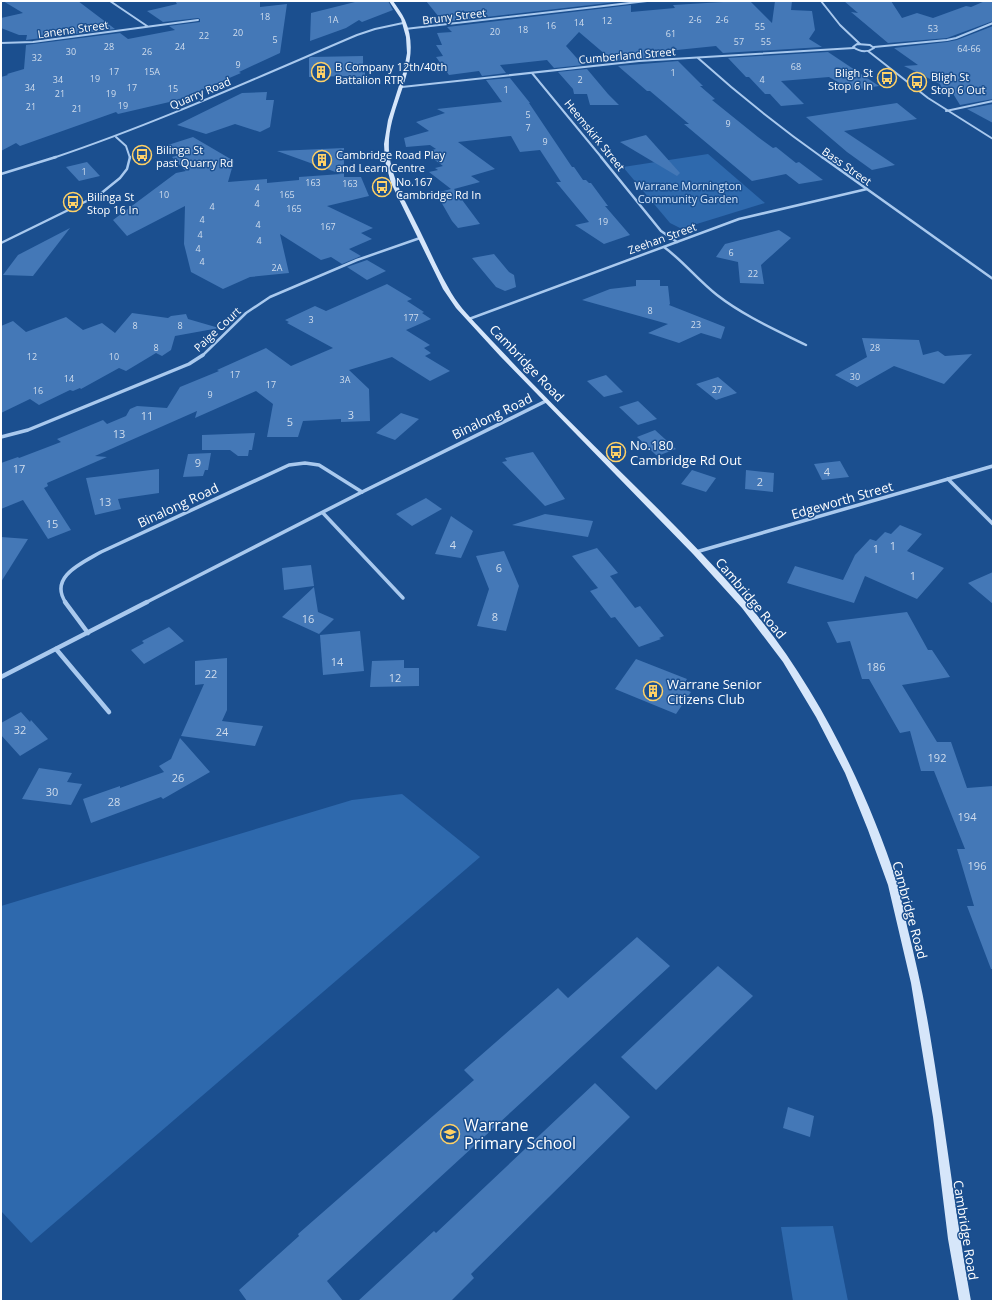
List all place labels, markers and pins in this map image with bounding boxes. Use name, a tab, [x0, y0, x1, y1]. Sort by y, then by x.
place label: B Company 12th/40th Battalion RTR	[335, 59, 447, 87]
building icon: B Company 12th/40th Battalion RTR	[310, 61, 332, 83]
place label: Bligh St Stop 6 In	[828, 65, 873, 93]
bus stop icon: Bligh St Stop 6 In	[876, 67, 898, 89]
place label: Bligh St Stop 6 Out	[931, 69, 986, 97]
bus stop icon: Bligh St Stop 6 Out	[906, 71, 928, 93]
place label: Bilinga St past Quarry Rd	[156, 142, 233, 170]
bus stop icon: Bilinga St past Quarry Rd	[131, 144, 153, 166]
place label: Cambridge Road Play and Learn Centre	[336, 147, 446, 175]
building icon: Cambridge Road Play and Learn Centre	[311, 149, 333, 171]
place label: No.167 Cambridge Rd In	[396, 174, 481, 202]
bus stop icon: No.167 Cambridge Rd In	[371, 176, 393, 198]
place label: Bilinga St Stop 16 In	[87, 189, 138, 217]
bus stop icon: Bilinga St Stop 16 In	[62, 191, 84, 213]
place label: No.180 Cambridge Rd Out	[630, 436, 742, 469]
bus stop icon: No.180 Cambridge Rd Out	[605, 441, 627, 463]
place label: Warrane Senior Citizens Club	[667, 675, 762, 708]
building icon: Warrane Senior Citizens Club	[642, 680, 664, 702]
place label: Warrane Primary School	[464, 1114, 576, 1154]
school or university icon: Warrane Primary School	[439, 1123, 461, 1145]

